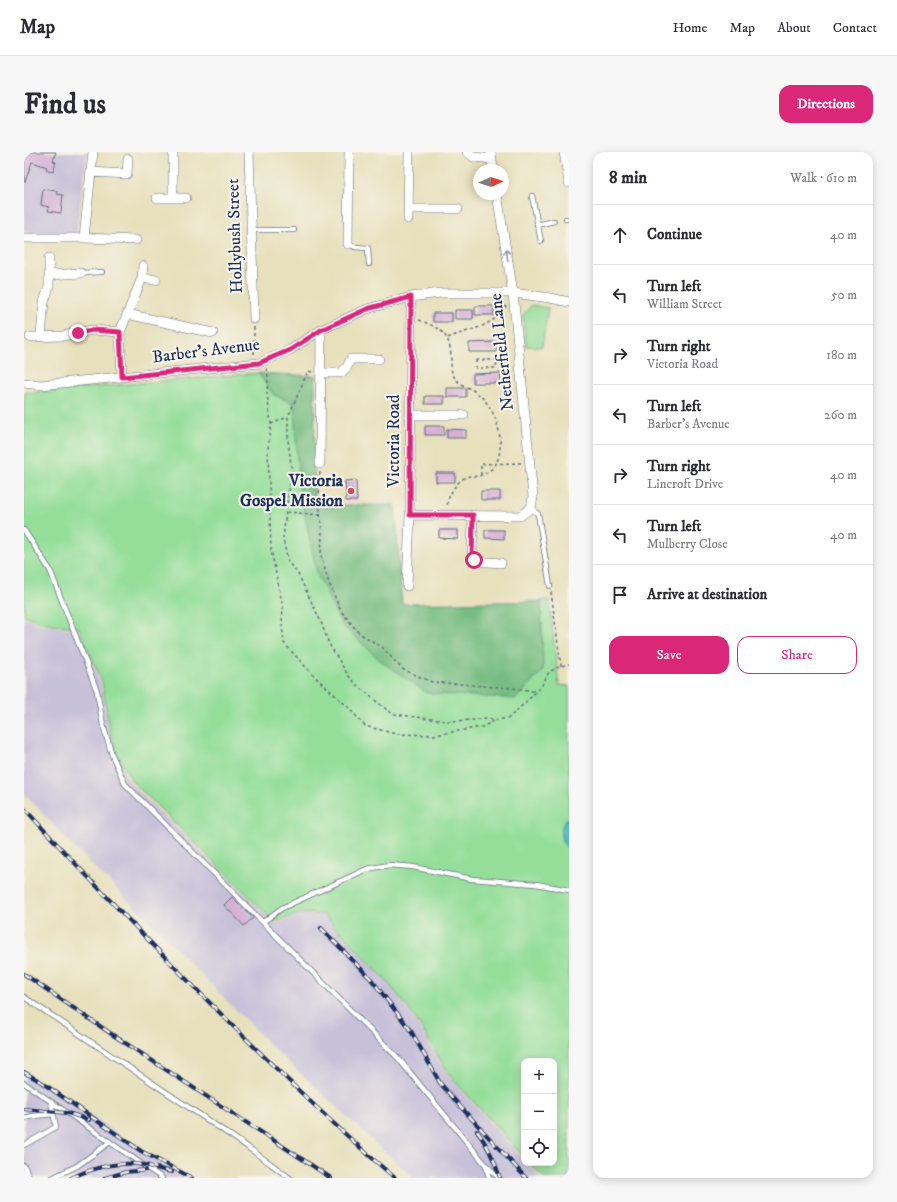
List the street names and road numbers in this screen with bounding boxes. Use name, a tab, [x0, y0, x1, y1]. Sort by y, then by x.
street label: Hollybush Street	[222, 178, 248, 294]
street label: Netherfield Lane	[485, 292, 519, 412]
street label: Barber's Avenue	[151, 333, 261, 369]
street label: Victoria Road	[383, 394, 405, 488]

